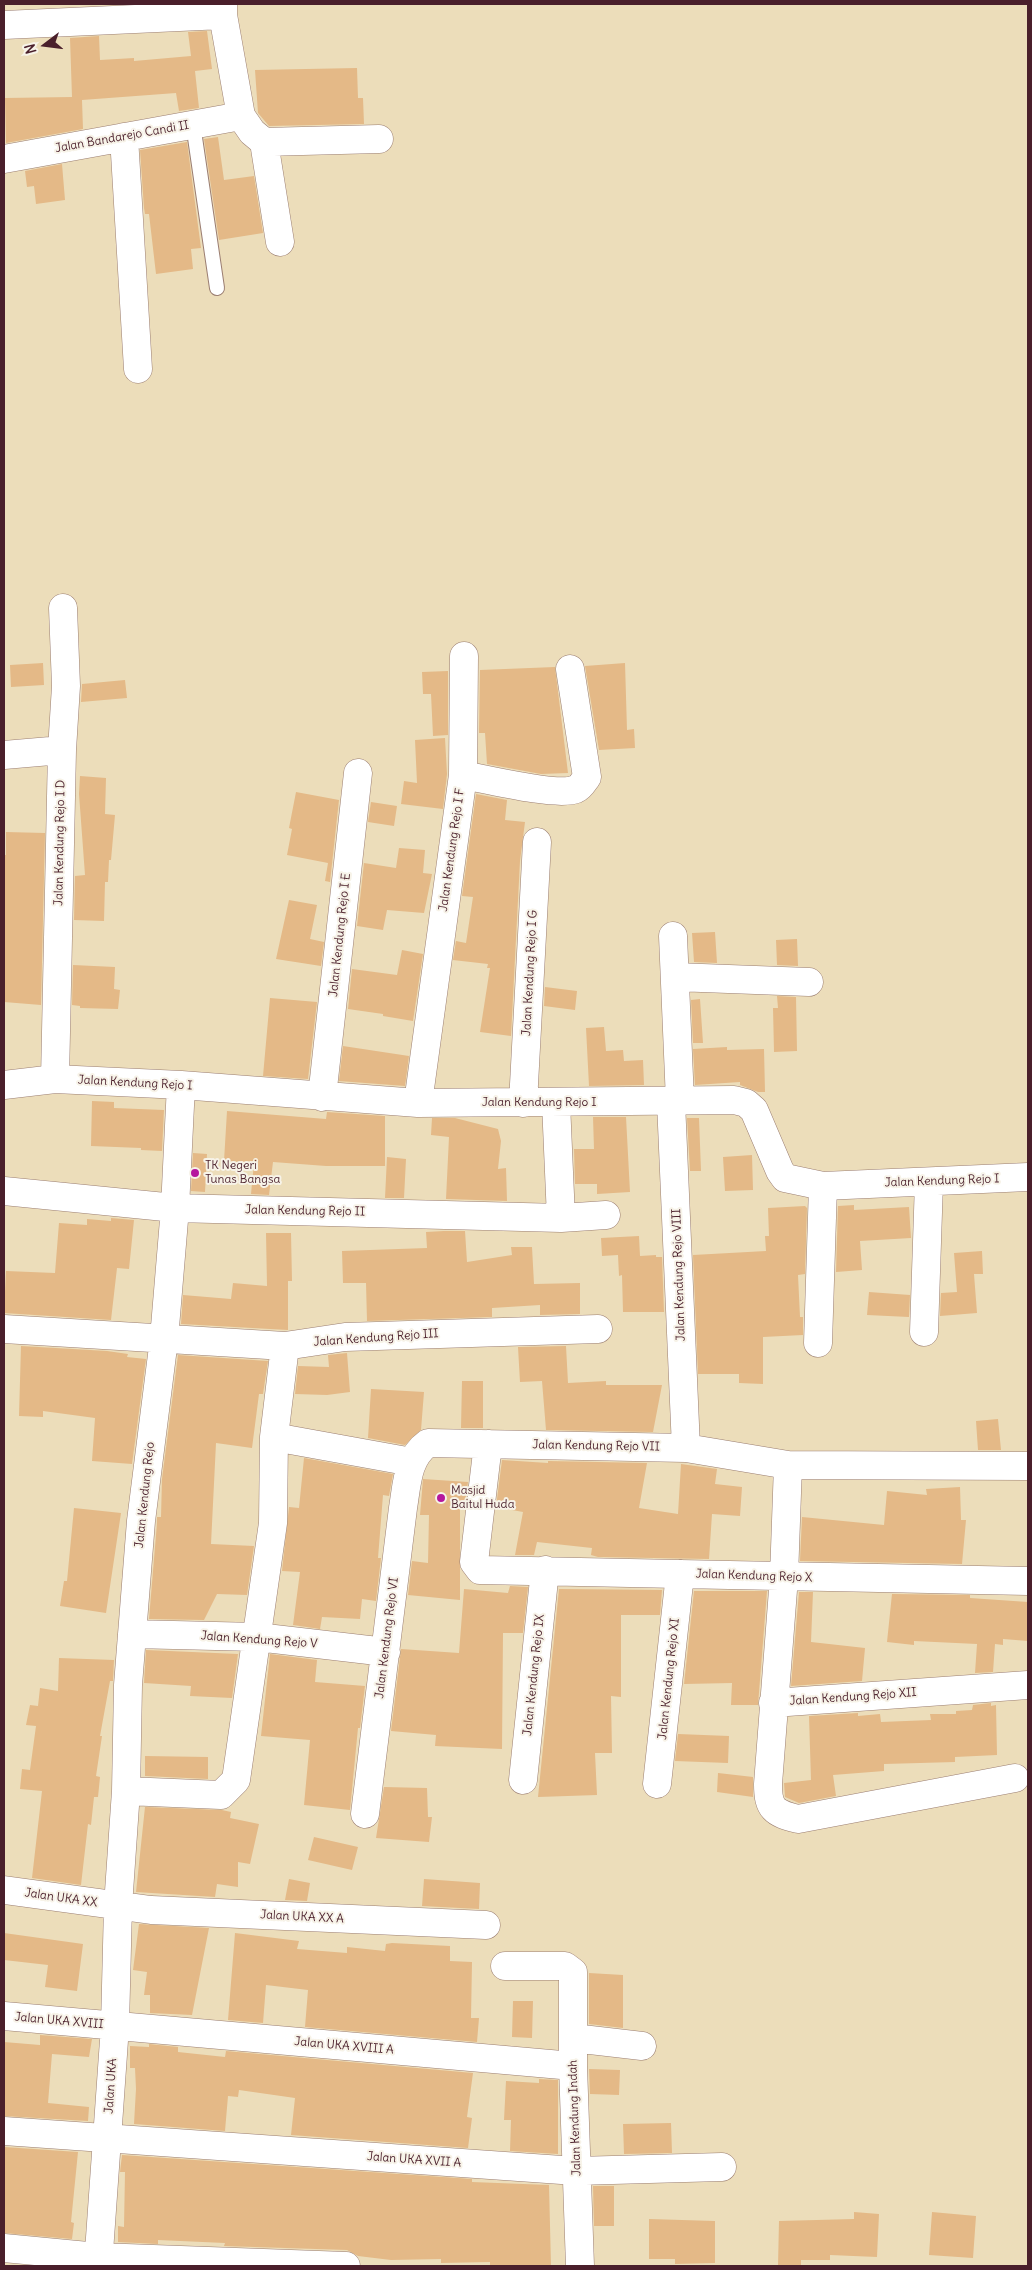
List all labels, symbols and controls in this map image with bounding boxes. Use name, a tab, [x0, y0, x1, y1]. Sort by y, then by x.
north arrow	[20, 20, 70, 70]
text: N	[21, 42, 40, 56]
street label: Jalan Bandarejo Candi II	[54, 118, 190, 156]
street label: Jalan Kendung Rejo I D	[52, 780, 68, 906]
street label: Jalan Kendung Rejo I F	[436, 787, 468, 913]
street label: Jalan Kendung Rejo I E	[326, 872, 354, 998]
street label: Jalan Kendung Rejo I G	[520, 910, 540, 1036]
street label: Jalan Kendung Rejo I	[77, 1073, 193, 1093]
street label: Jalan Kendung Rejo I	[482, 1096, 596, 1110]
place label: TK Negeri Tunas Bangsa	[205, 1159, 280, 1187]
marker: TK Negeri Tunas Bangsa	[189, 1167, 201, 1179]
street label: Jalan Kendung Rejo I	[884, 1172, 1000, 1190]
street label: Jalan Kendung Rejo II	[245, 1203, 365, 1219]
street label: Jalan Kendung Rejo VIII	[669, 1208, 689, 1342]
street label: Jalan Kendung Rejo III	[313, 1326, 439, 1350]
street label: Jalan Kendung Rejo VII	[532, 1438, 660, 1454]
street label: Jalan Kendung Rejo	[132, 1441, 158, 1549]
place label: Masjid Baitul Huda	[451, 1484, 514, 1512]
marker: Masjid Baitul Huda	[435, 1492, 447, 1504]
street label: Jalan Kendung Rejo X	[695, 1567, 813, 1585]
street label: Jalan Kendung Rejo VI	[372, 1576, 402, 1700]
street label: Jalan Kendung Rejo IX	[520, 1613, 548, 1737]
street label: Jalan Kendung Rejo XI	[655, 1617, 683, 1741]
street label: Jalan Kendung Rejo V	[200, 1629, 318, 1651]
street label: Jalan Kendung Rejo XII	[789, 1685, 917, 1709]
street label: Jalan UKA XX	[24, 1886, 98, 1910]
street label: Jalan UKA XX A	[260, 1908, 344, 1926]
street label: Jalan UKA XVIII	[14, 2010, 104, 2032]
street label: Jalan UKA XVIII A	[294, 2034, 394, 2058]
street label: Jalan UKA	[102, 2058, 120, 2114]
street label: Jalan Kendung Indah	[566, 2060, 584, 2176]
street label: Jalan UKA XVII A	[366, 2150, 462, 2170]

